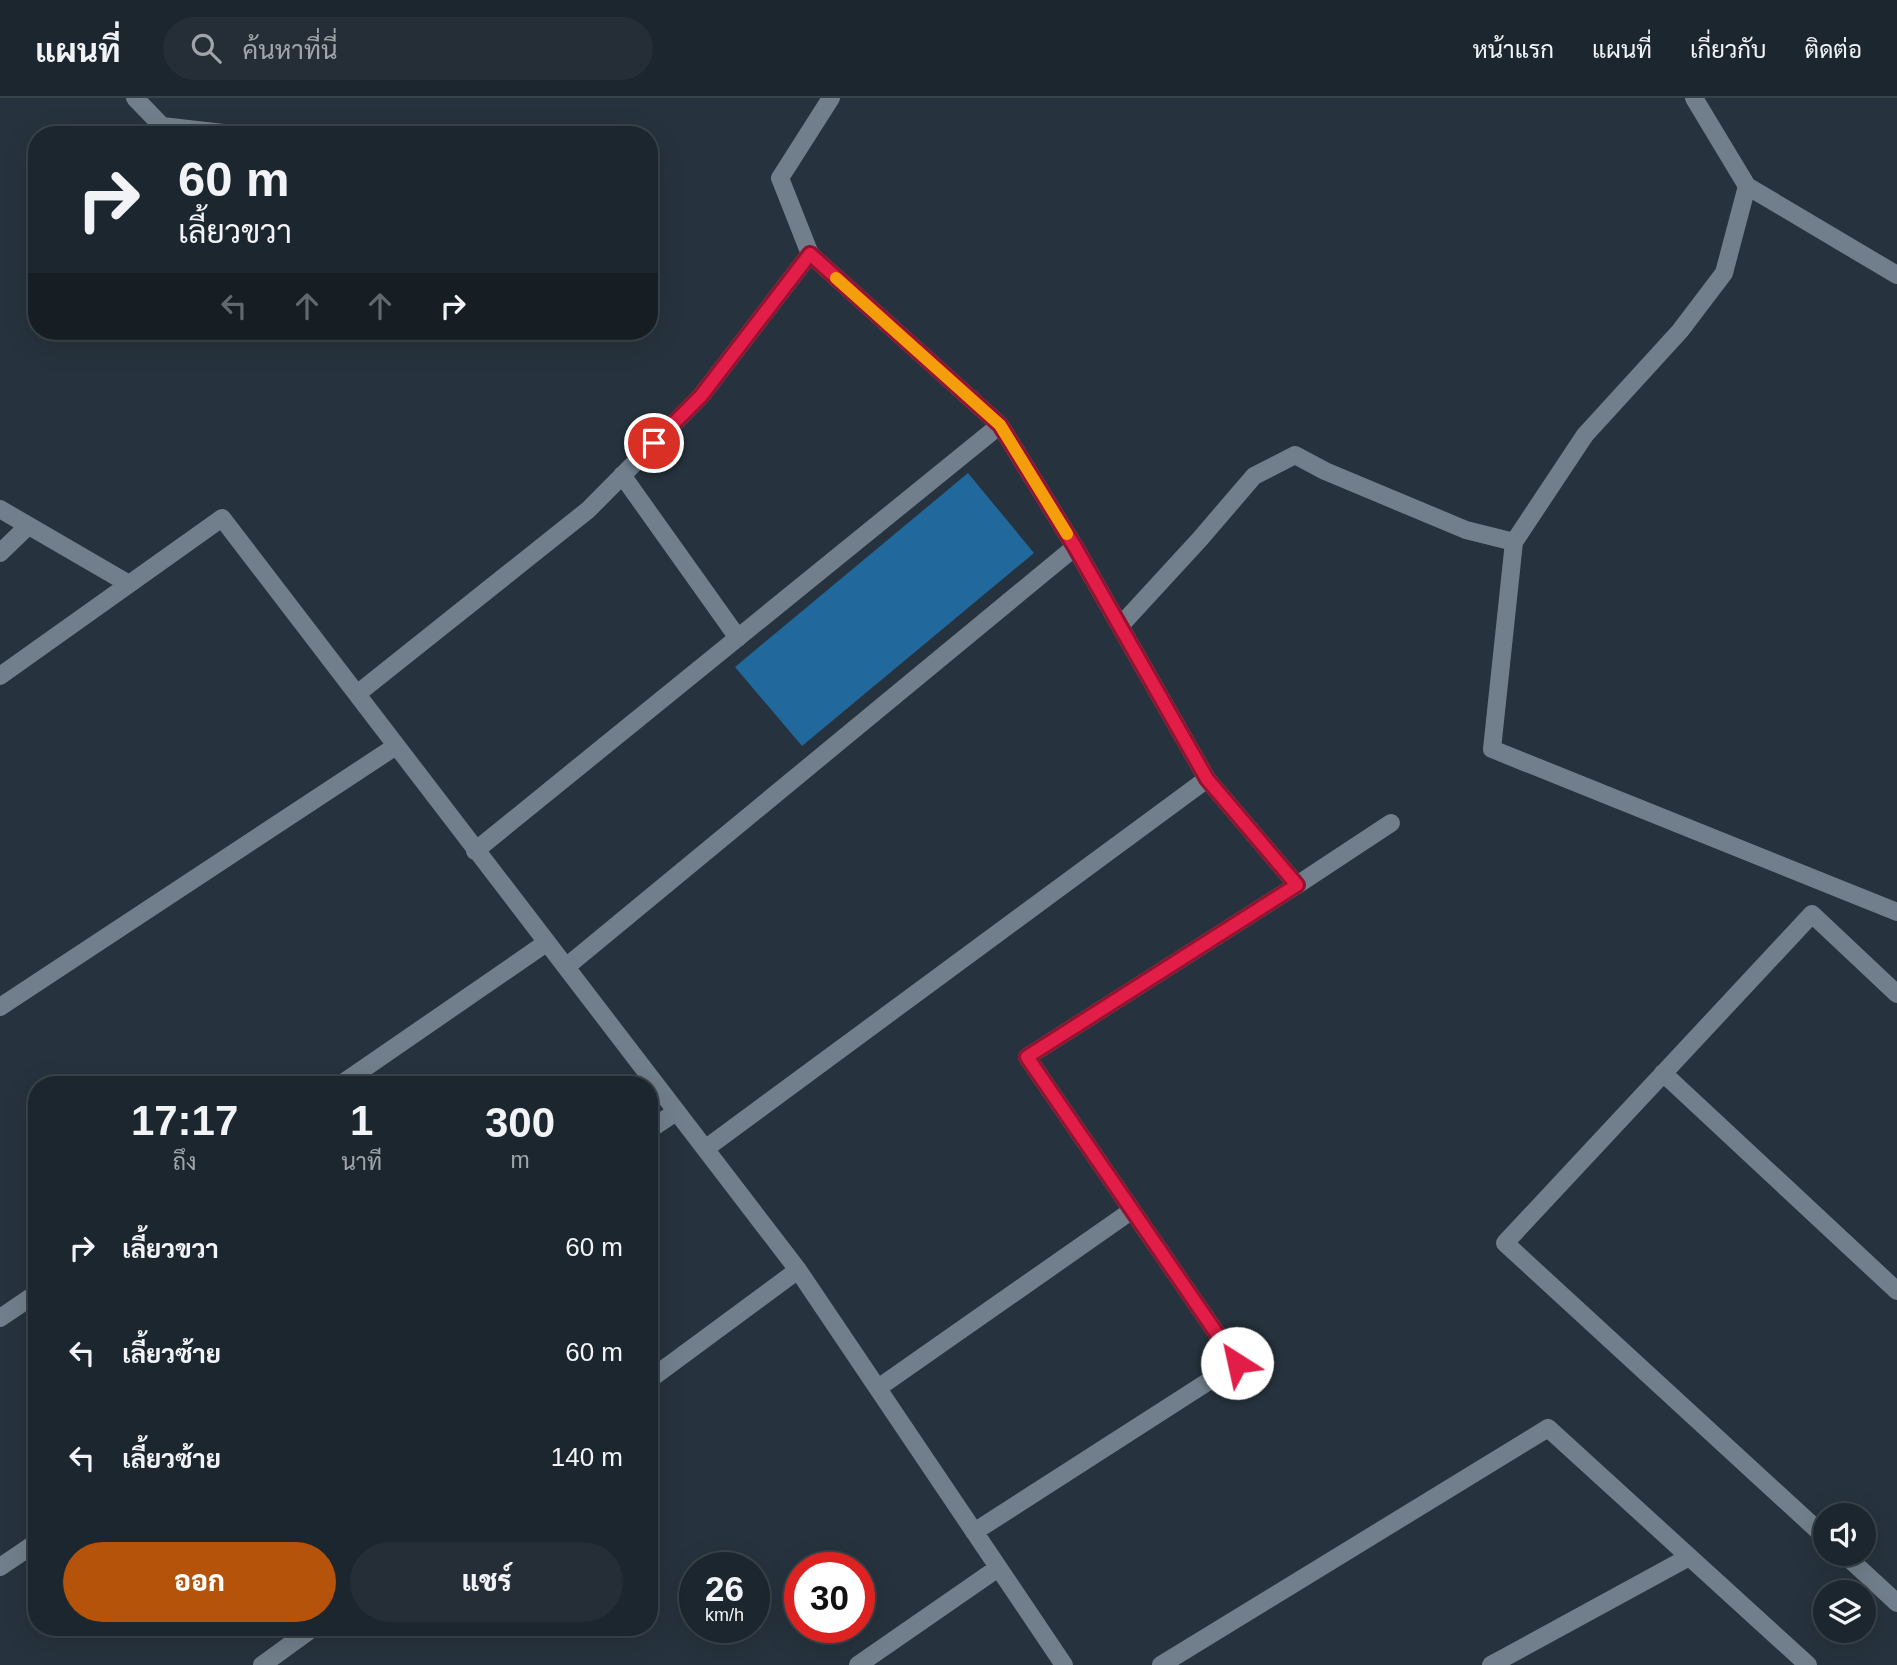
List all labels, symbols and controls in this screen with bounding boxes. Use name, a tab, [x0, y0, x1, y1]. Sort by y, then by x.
search box	[163, 17, 653, 80]
icon: search	[187, 29, 225, 67]
text: แผนที่	[35, 32, 121, 69]
text: ค้นหาที่นี่	[243, 35, 338, 65]
text: หน้าแรก	[1473, 36, 1554, 63]
text: แผนที่	[1592, 36, 1652, 63]
text: เกี่ยวกับ	[1690, 36, 1767, 63]
text: ติดต่อ	[1805, 36, 1862, 63]
text: 60 m	[178, 152, 290, 206]
icon: right	[63, 154, 154, 245]
text: เลี้ยวขวา	[178, 214, 292, 250]
icon: left	[215, 287, 253, 325]
icon: ahead	[288, 287, 326, 325]
icon: ahead	[361, 287, 399, 325]
icon: right	[434, 287, 472, 325]
pin	[624, 413, 684, 473]
icon: arrive	[635, 424, 673, 462]
text: 17:17	[131, 1097, 238, 1144]
text: 1	[350, 1097, 373, 1144]
text: 300	[485, 1099, 555, 1146]
text: m	[510, 1147, 530, 1173]
text: ถึง	[173, 1149, 197, 1175]
text: นาที	[341, 1149, 382, 1175]
icon: right	[63, 1229, 101, 1267]
text: 60 m	[565, 1232, 623, 1262]
text: เลี้ยวขวา	[122, 1234, 219, 1264]
position arrow	[1200, 1326, 1274, 1400]
icon: left	[63, 1334, 101, 1372]
text: 60 m	[565, 1337, 623, 1367]
text: เลี้ยวซ้าย	[122, 1339, 221, 1369]
icon: left	[63, 1439, 101, 1477]
text: 140 m	[551, 1442, 623, 1472]
text: เลี้ยวซ้าย	[122, 1444, 221, 1474]
map controls	[1813, 1503, 1876, 1643]
button: sound	[1813, 1503, 1876, 1566]
button: ออก	[63, 1542, 336, 1622]
button: แชร์	[350, 1542, 623, 1622]
speed limit sign: 30	[784, 1552, 875, 1643]
text: 26	[705, 1569, 744, 1608]
button: layers	[1813, 1580, 1876, 1643]
text: km/h	[705, 1605, 744, 1625]

